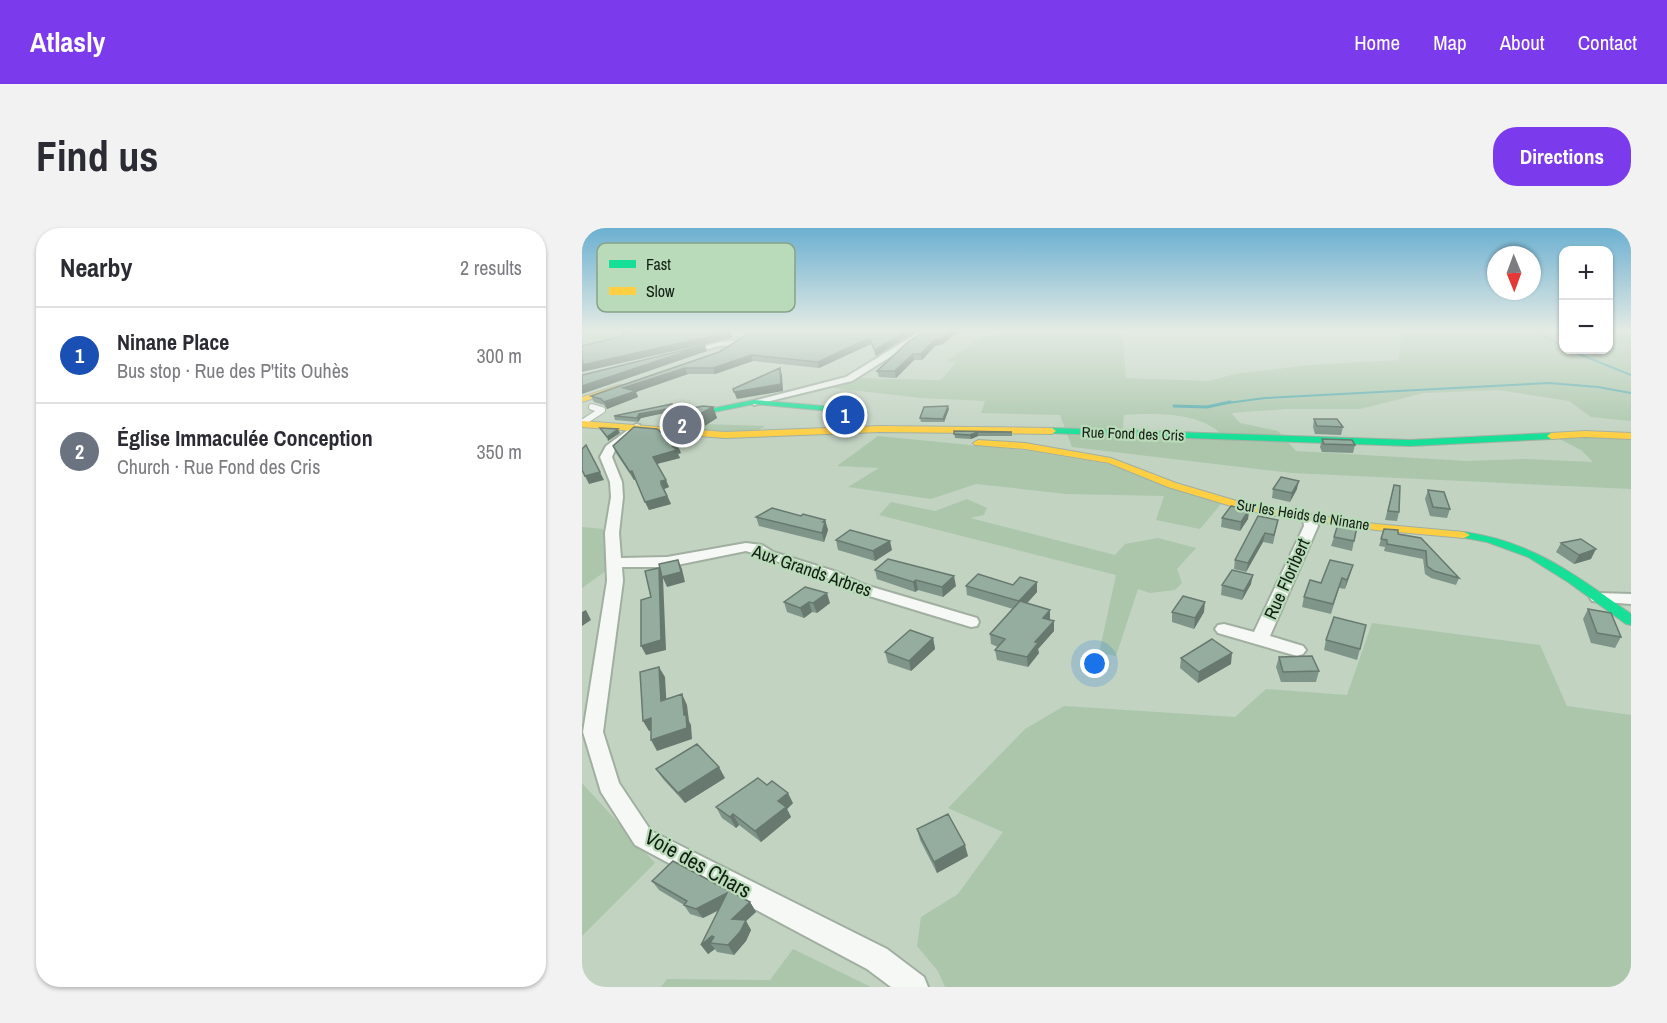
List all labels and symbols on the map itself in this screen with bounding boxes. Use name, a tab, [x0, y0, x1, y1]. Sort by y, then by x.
legend	[597, 243, 795, 312]
north arrow	[1487, 246, 1541, 300]
text: Fast	[646, 253, 671, 275]
text: Slow	[646, 280, 675, 302]
pin: 1	[826, 392, 864, 438]
pin: 2	[662, 402, 702, 448]
street label: Rue Fond des Cris	[1081, 421, 1185, 446]
street label: Sur les Heids de Ninane	[1235, 494, 1371, 535]
street label: Rue Floribert	[1258, 534, 1315, 623]
street label: Aux Grands Arbres	[748, 538, 875, 603]
your location	[1080, 649, 1109, 678]
street label: Voie des Chars	[640, 822, 757, 905]

